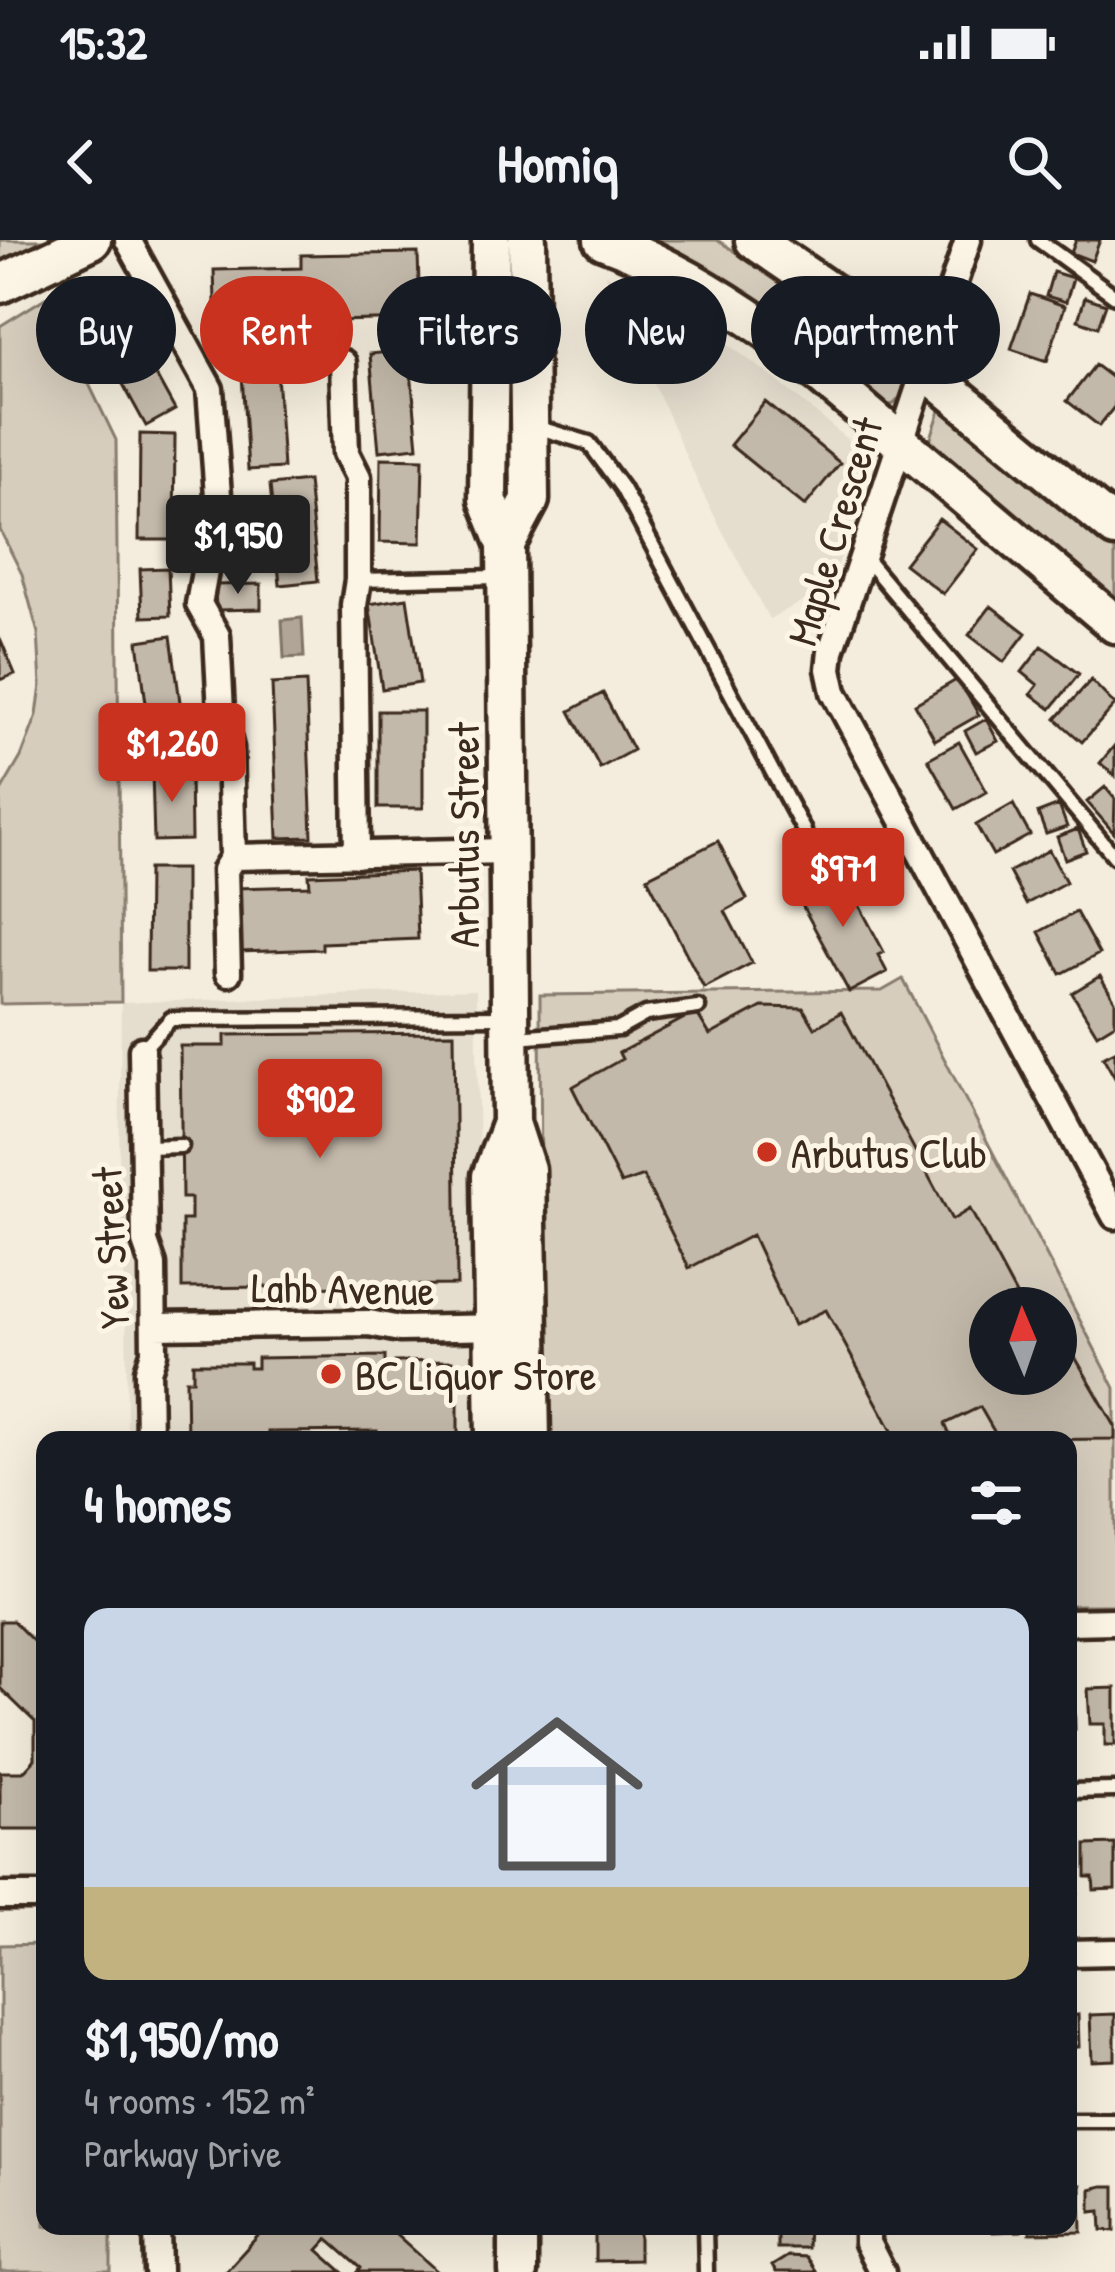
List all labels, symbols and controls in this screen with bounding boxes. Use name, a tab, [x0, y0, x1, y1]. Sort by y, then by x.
text: 15:32	[60, 12, 147, 73]
text: Homiq	[497, 126, 618, 199]
icon: back	[48, 129, 114, 195]
icon: search	[1001, 129, 1067, 195]
chip: Buy	[36, 276, 176, 384]
chip: Rent	[200, 276, 353, 384]
chip: Filters	[377, 276, 561, 384]
chip: New	[585, 276, 727, 384]
chip: Apartment	[751, 276, 1000, 384]
street label: Maple Crescent	[772, 410, 896, 652]
pin: $1,950	[140, 495, 336, 597]
text: $1,950	[193, 507, 283, 560]
pin: $1,260	[74, 703, 270, 805]
text: $1,260	[125, 715, 219, 768]
street label: Arbutus Street	[435, 722, 492, 948]
pin: $971	[772, 828, 914, 930]
text: $971	[809, 840, 877, 893]
pin: $902	[249, 1059, 391, 1161]
text: $902	[285, 1071, 355, 1124]
place label: Arbutus Club	[791, 1124, 987, 1181]
marker: Arbutus Club	[754, 1139, 780, 1165]
street label: Yew Street	[77, 1165, 143, 1330]
street label: Lahb Avenue	[251, 1258, 435, 1318]
north arrow	[969, 1287, 1077, 1395]
map controls	[969, 1287, 1077, 1395]
place label: BC Liquor Store	[355, 1346, 597, 1403]
marker: BC Liquor Store	[318, 1361, 344, 1387]
text: 4 homes	[84, 1469, 231, 1538]
icon: filters	[963, 1470, 1029, 1536]
icon: home	[449, 1686, 665, 1902]
text: $1,950/mo	[84, 2004, 279, 2073]
text: 4 rooms · 152 m²	[84, 2073, 315, 2126]
text: Parkway Drive	[84, 2126, 281, 2179]

